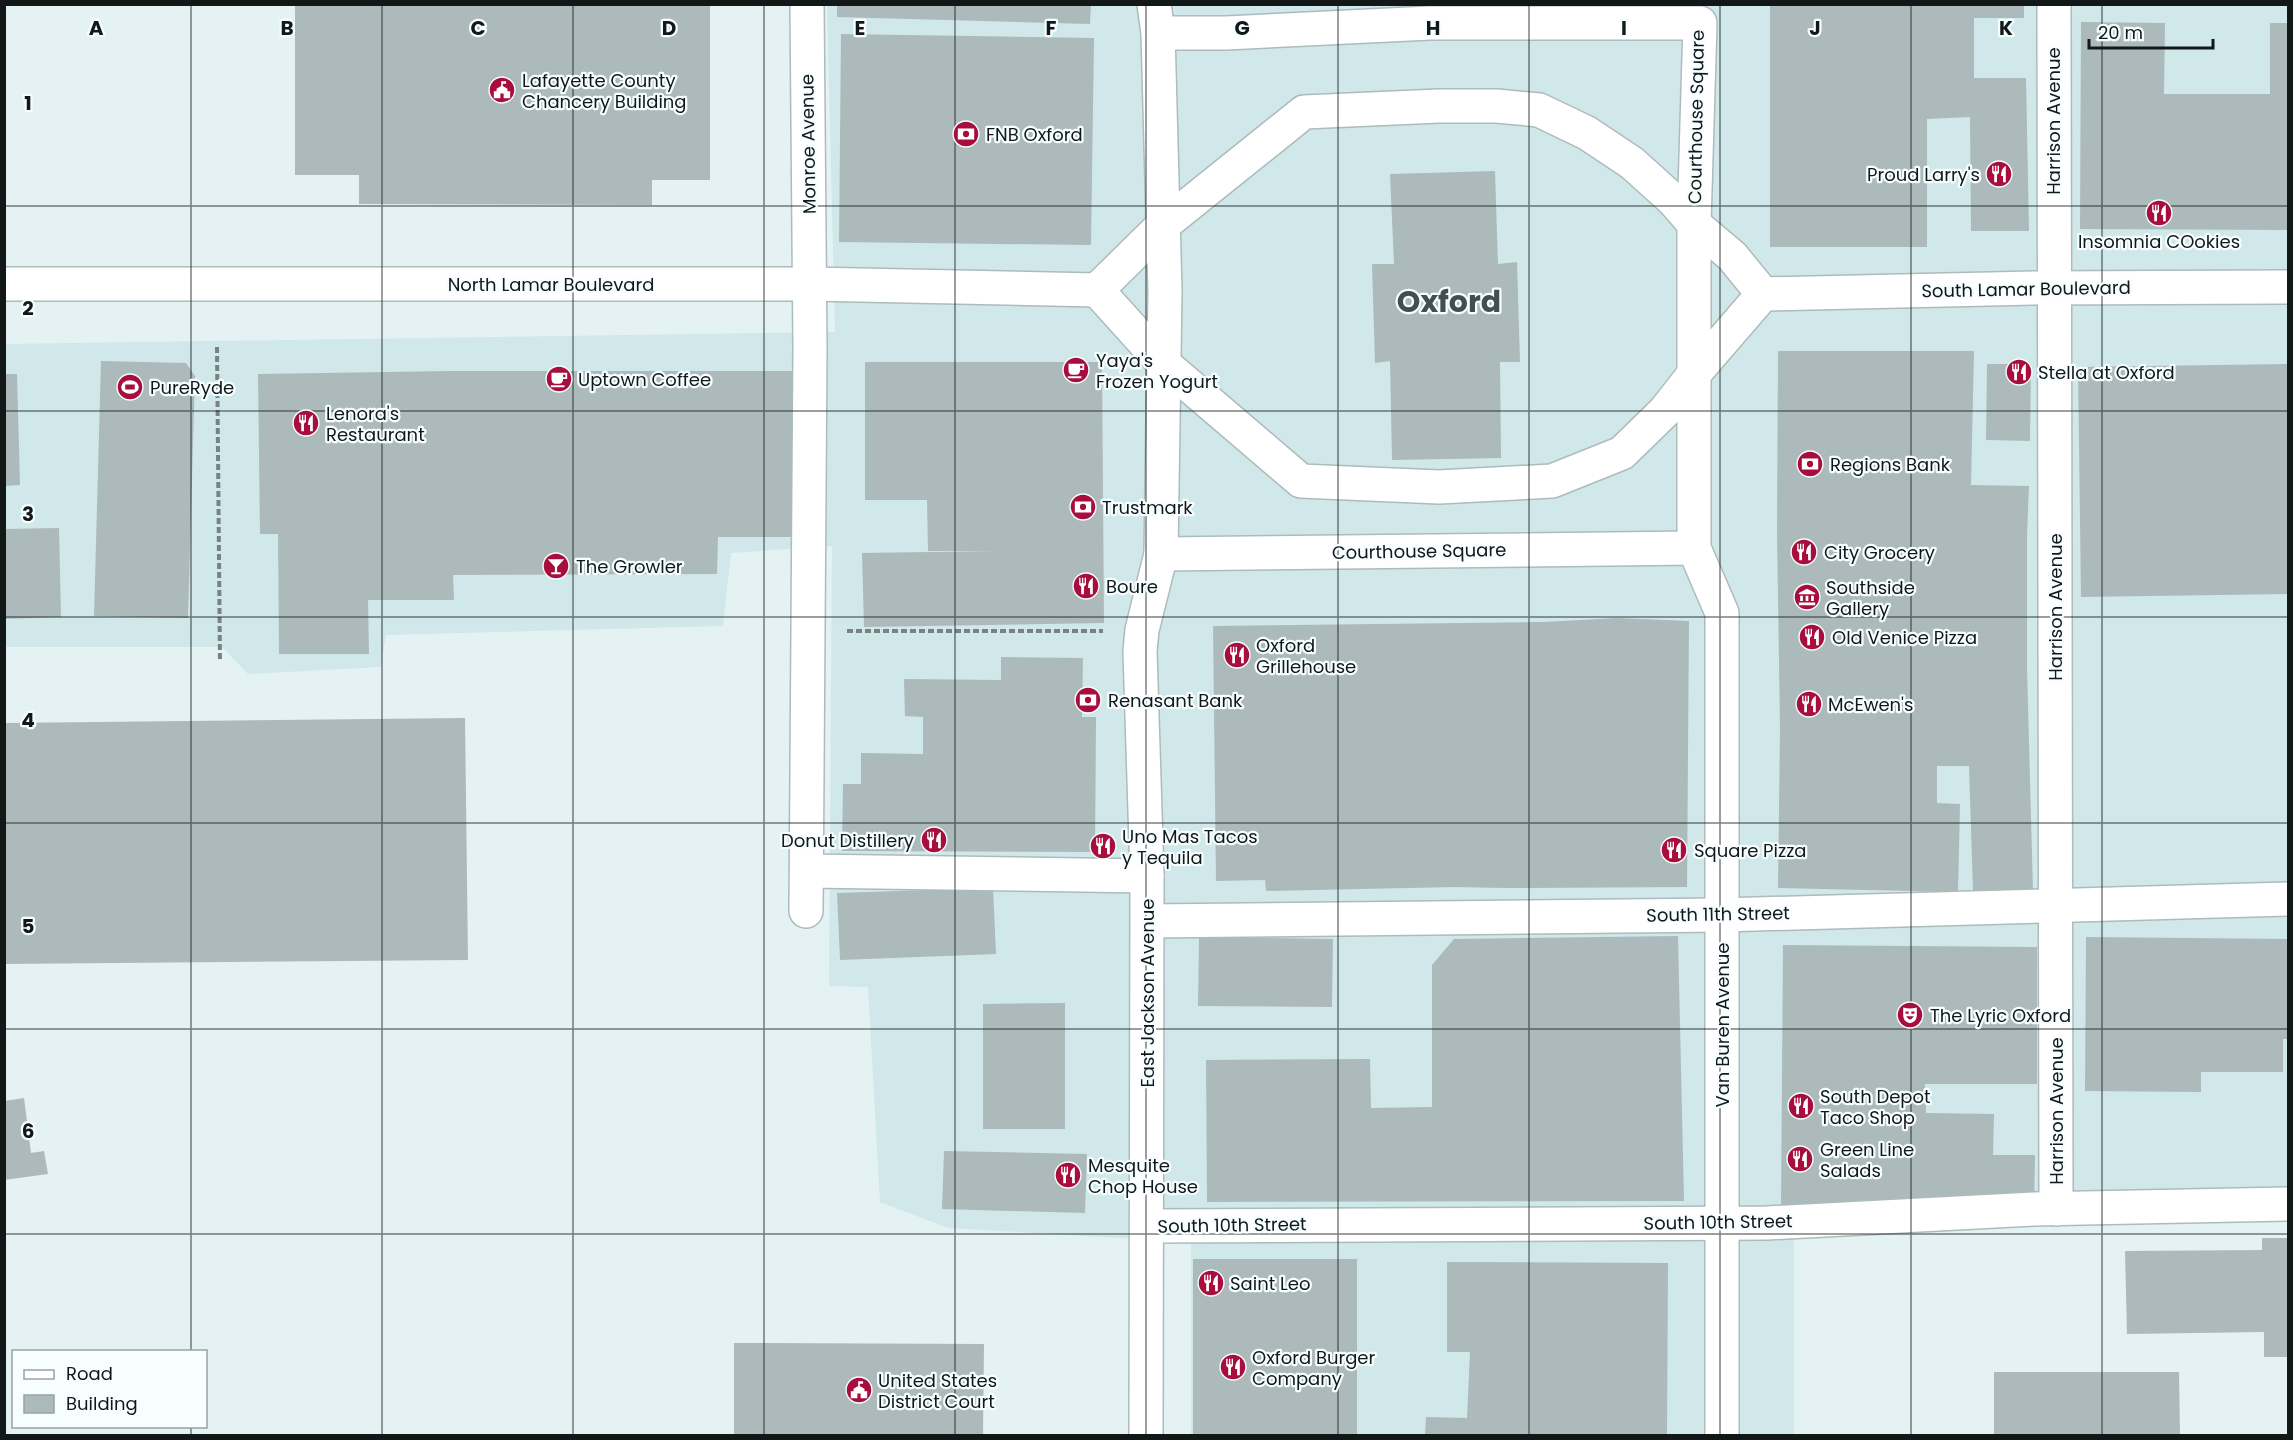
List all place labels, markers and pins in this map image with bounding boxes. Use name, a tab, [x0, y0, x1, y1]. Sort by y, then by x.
place label: Lafayette County Chancery Building	[522, 68, 687, 114]
public building icon: Lafayette County Chancery Building	[487, 75, 517, 105]
bank icon: FNB Oxford	[951, 119, 981, 149]
place label: FNB Oxford	[986, 122, 1083, 147]
restaurant icon: Proud Larry's	[1984, 159, 2014, 189]
place label: Proud Larry's	[1867, 162, 1980, 187]
restaurant icon: Insomnia COokies	[2144, 198, 2174, 228]
place label: Insomnia COokies	[2078, 229, 2240, 254]
place label: Yaya's Frozen Yogurt	[1096, 348, 1218, 394]
cafe icon: Yaya's Frozen Yogurt	[1061, 355, 1091, 385]
restaurant icon: Stella at Oxford	[2004, 357, 2034, 387]
place label: Stella at Oxford	[2038, 360, 2175, 385]
cafe icon: Uptown Coffee	[544, 364, 574, 394]
place label: Uptown Coffee	[578, 367, 711, 392]
sports icon: PureRyde	[115, 372, 145, 402]
place label: PureRyde	[150, 375, 234, 400]
place label: Lenora's Restaurant	[326, 401, 425, 447]
restaurant icon: Lenora's Restaurant	[291, 408, 321, 438]
bank icon: Regions Bank	[1795, 449, 1825, 479]
place label: Regions Bank	[1830, 452, 1951, 477]
bank icon: Trustmark	[1068, 492, 1098, 522]
place label: Trustmark	[1102, 495, 1193, 520]
restaurant icon: City Grocery	[1789, 537, 1819, 567]
place label: City Grocery	[1824, 540, 1935, 565]
bar icon: The Growler	[541, 551, 571, 581]
place label: The Growler	[576, 554, 683, 579]
restaurant icon: Boure	[1071, 571, 1101, 601]
place label: Boure	[1106, 574, 1158, 599]
place label: Southside Gallery	[1826, 575, 1915, 621]
museum icon: Southside Gallery	[1792, 582, 1822, 612]
restaurant icon: Old Venice Pizza	[1797, 622, 1827, 652]
place label: Old Venice Pizza	[1832, 625, 1977, 650]
place label: Oxford Grillehouse	[1256, 633, 1356, 679]
restaurant icon: Oxford Grillehouse	[1222, 640, 1252, 670]
bank icon: Renasant Bank	[1073, 685, 1103, 715]
place label: Renasant Bank	[1108, 688, 1243, 713]
restaurant icon: McEwen's	[1794, 689, 1824, 719]
place label: McEwen's	[1828, 692, 1913, 717]
place label: Uno Mas Tacos y Tequila	[1122, 824, 1258, 870]
restaurant icon: Donut Distillery	[919, 825, 949, 855]
place label: Donut Distillery	[781, 828, 914, 853]
restaurant icon: Uno Mas Tacos y Tequila	[1088, 831, 1118, 861]
restaurant icon: Square Pizza	[1659, 835, 1689, 865]
place label: Square Pizza	[1694, 838, 1807, 863]
theatre icon: The Lyric Oxford	[1895, 1000, 1925, 1030]
place label: The Lyric Oxford	[1930, 1003, 2071, 1028]
place label: South Depot Taco Shop	[1820, 1084, 1931, 1130]
restaurant icon: South Depot Taco Shop	[1786, 1091, 1816, 1121]
place label: Green Line Salads	[1820, 1137, 1914, 1183]
restaurant icon: Green Line Salads	[1785, 1144, 1815, 1174]
place label: Mesquite Chop House	[1088, 1153, 1198, 1199]
restaurant icon: Mesquite Chop House	[1053, 1160, 1083, 1190]
restaurant icon: Saint Leo	[1196, 1268, 1226, 1298]
place label: Saint Leo	[1230, 1271, 1311, 1296]
place label: Oxford Burger Company	[1252, 1345, 1375, 1391]
restaurant icon: Oxford Burger Company	[1218, 1352, 1248, 1382]
place label: United States District Court	[878, 1368, 997, 1414]
public building icon: United States District Court	[844, 1375, 874, 1405]

